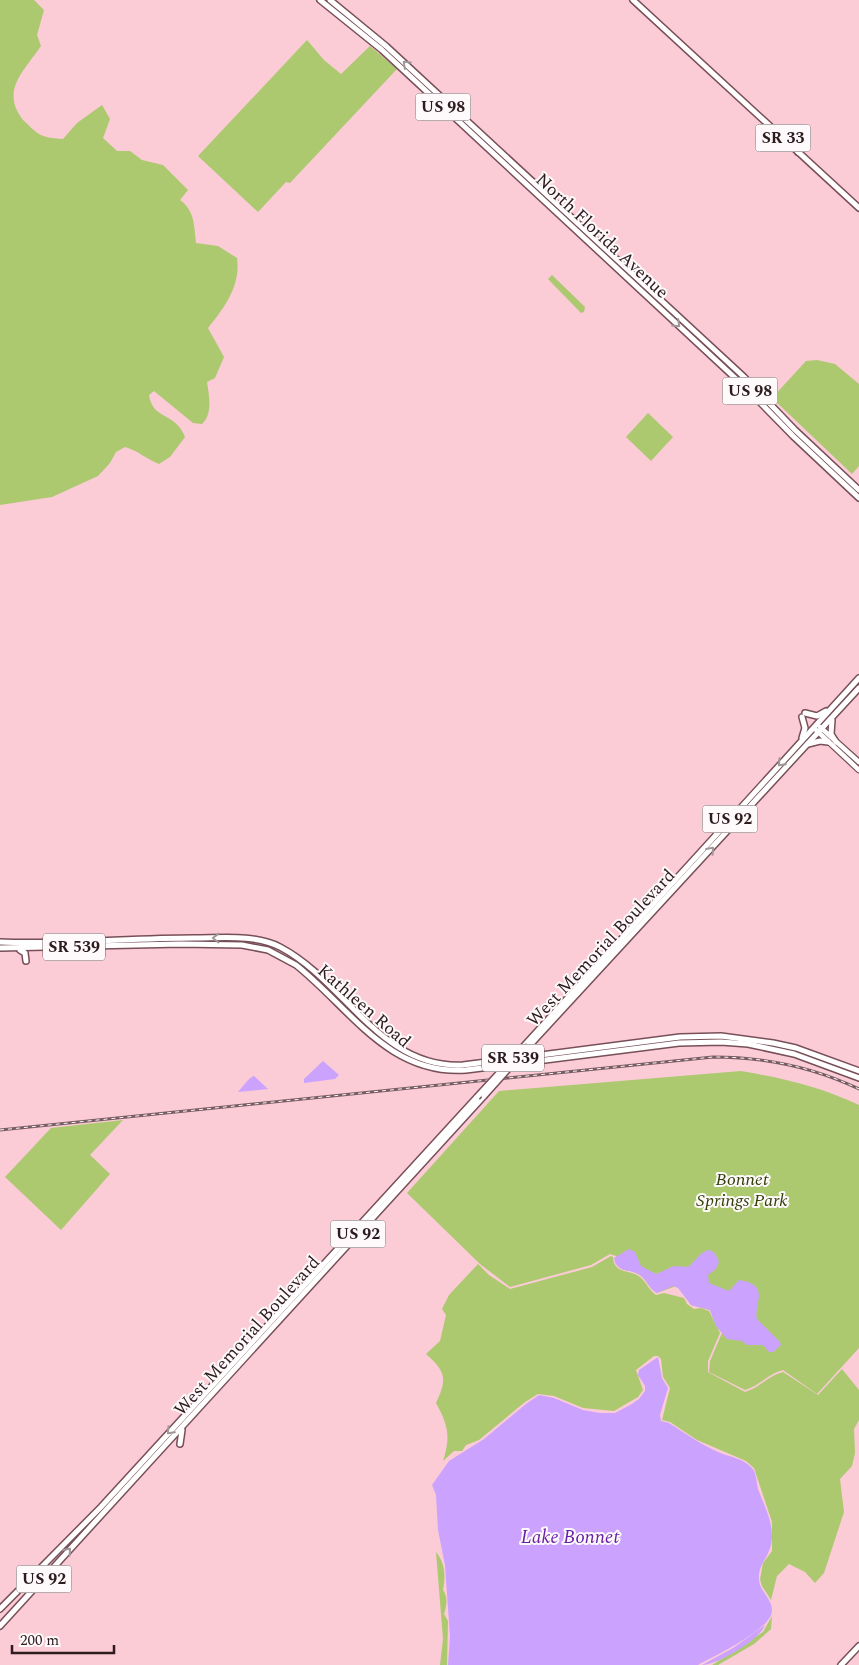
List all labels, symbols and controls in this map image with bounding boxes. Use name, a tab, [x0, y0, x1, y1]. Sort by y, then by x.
one-way arrow	[402, 61, 411, 70]
road number: US 98	[416, 94, 470, 120]
road number: SR 33	[756, 125, 810, 152]
street label: North Florida Avenue	[529, 167, 675, 305]
one-way arrow	[671, 318, 680, 327]
road number: US 98	[722, 378, 778, 404]
one-way arrow	[777, 758, 786, 767]
road number: US 92	[702, 806, 758, 832]
one-way arrow	[705, 846, 714, 855]
street label: West Memorial Boulevard	[520, 863, 682, 1033]
one-way arrow	[211, 933, 219, 943]
road number: SR 539	[43, 934, 105, 960]
street label: Kathleen Road	[311, 958, 417, 1054]
road number: SR 539	[482, 1044, 544, 1072]
park label: Bonnet Springs Park	[696, 1166, 788, 1214]
road number: US 92	[330, 1220, 386, 1248]
street label: West Memorial Boulevard	[168, 1250, 326, 1422]
one-way arrow	[167, 1426, 176, 1435]
water label: Lake Bonnet	[521, 1523, 620, 1552]
one-way arrow	[62, 1548, 71, 1557]
road number: US 92	[17, 1566, 72, 1592]
scale bar	[12, 1622, 115, 1654]
text: 200 m	[20, 1629, 59, 1652]

